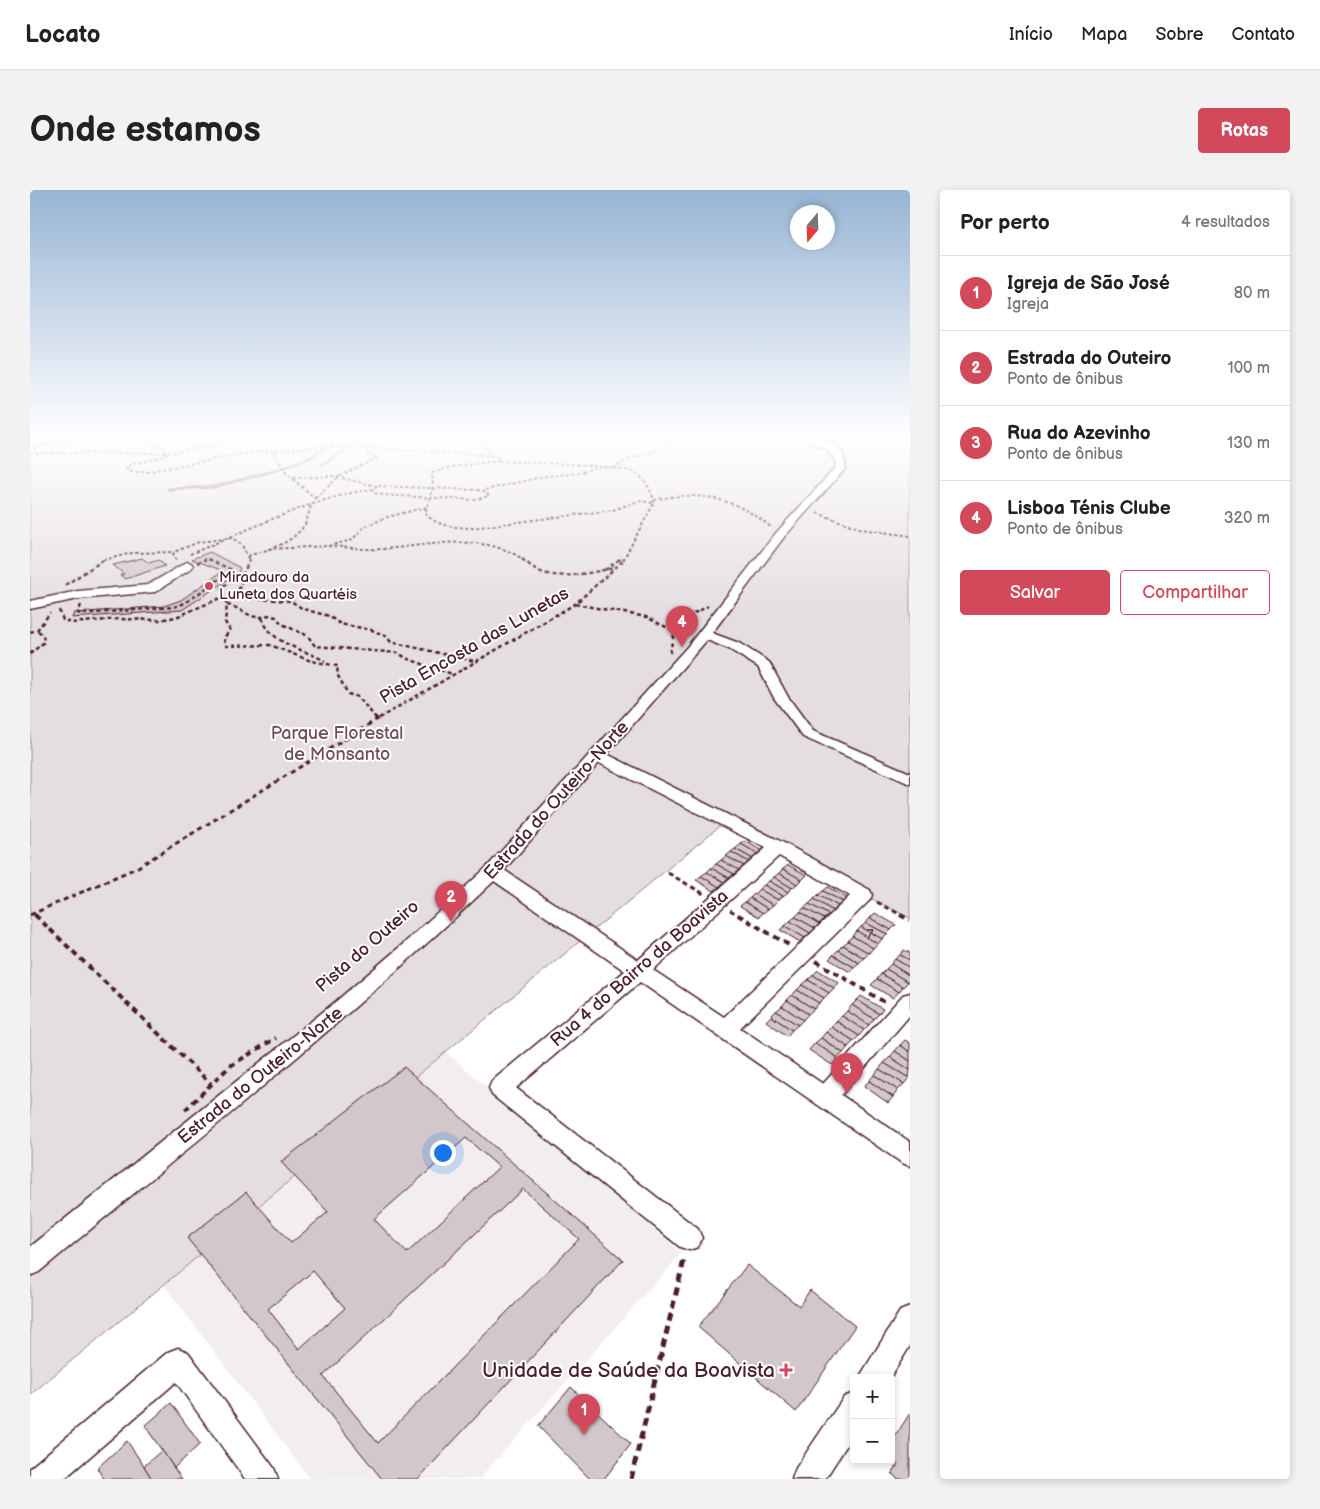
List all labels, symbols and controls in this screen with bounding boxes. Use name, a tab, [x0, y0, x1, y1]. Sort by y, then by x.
text: Locato	[25, 20, 100, 49]
text: Início	[1009, 24, 1053, 45]
text: Mapa	[1081, 24, 1127, 45]
text: Sobre	[1155, 24, 1203, 45]
text: Contato	[1231, 24, 1295, 45]
button: Rotas	[1198, 108, 1290, 153]
text: Onde estamos	[30, 109, 261, 152]
north arrow	[790, 205, 835, 250]
text: Por perto	[960, 210, 1050, 235]
text: 4 resultados	[1181, 213, 1270, 232]
text: Igreja de São José	[1007, 272, 1170, 295]
text: 1	[973, 284, 979, 303]
text: 80 m	[1234, 284, 1270, 303]
text: Igreja	[1007, 295, 1049, 314]
text: Estrada do Outeiro	[1007, 347, 1171, 370]
text: 2	[971, 359, 981, 378]
text: 100 m	[1227, 359, 1270, 378]
text: Ponto de ônibus	[1007, 370, 1123, 389]
text: Rua do Azevinho	[1007, 422, 1151, 445]
text: 3	[971, 434, 981, 453]
text: 130 m	[1227, 434, 1270, 453]
text: Ponto de ônibus	[1007, 445, 1123, 464]
text: Lisboa Ténis Clube	[1007, 497, 1171, 520]
text: 4	[971, 509, 981, 528]
text: 320 m	[1224, 509, 1270, 528]
text: Ponto de ônibus	[1007, 520, 1123, 539]
place label: Miradouro da Luneta dos Quartéis	[219, 568, 357, 604]
button: Salvar	[960, 570, 1110, 615]
button: Compartilhar	[1120, 570, 1270, 615]
marker: Miradouro da Luneta dos Quartéis	[203, 580, 215, 592]
street label: Pista Encosta das Lunetas	[376, 583, 573, 708]
pin: 4	[666, 606, 698, 647]
street label: Estrada do Outeiro-Norte	[480, 717, 633, 884]
park label: Parque Florestal de Monsanto	[271, 723, 403, 765]
pin: 2	[435, 881, 467, 922]
street label: Rua 4 do Bairro da Boavista	[546, 885, 732, 1051]
street label: Pista do Outeiro	[311, 896, 423, 997]
house number: 7	[866, 926, 874, 945]
street label: Estrada do Outeiro-Norte	[174, 1002, 347, 1148]
pin: 3	[831, 1053, 863, 1094]
your location	[430, 1140, 456, 1166]
place label: Unidade de Saúde da Boavista	[482, 1358, 775, 1383]
marker: Unidade de Saúde da Boavista	[779, 1363, 793, 1377]
map controls	[850, 1374, 895, 1464]
button: +	[850, 1374, 895, 1419]
pin: 1	[568, 1394, 600, 1435]
button: −	[850, 1419, 895, 1464]

